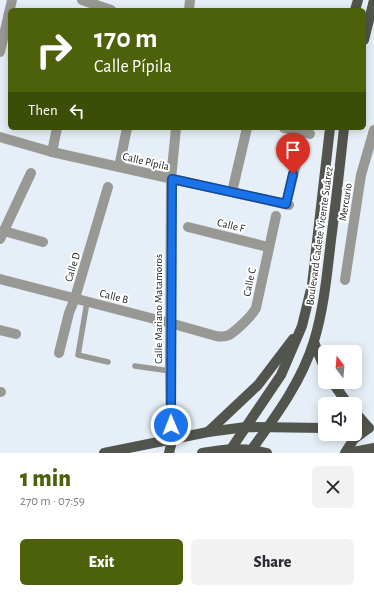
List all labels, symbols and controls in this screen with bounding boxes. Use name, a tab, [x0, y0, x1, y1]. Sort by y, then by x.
icon: right	[28, 24, 80, 76]
text: 170 m	[94, 25, 158, 53]
text: Calle Pípila	[94, 58, 172, 76]
icon: left	[66, 100, 88, 122]
text: Then	[28, 103, 58, 118]
pin	[276, 133, 310, 174]
icon: arrive	[282, 139, 304, 161]
street label: Calle Pípila	[121, 151, 170, 172]
street label: Boulevard Cadete Vicente Suárez	[304, 166, 335, 306]
street label: Mercurio	[337, 182, 354, 222]
street label: Calle F	[216, 217, 246, 234]
street label: Calle D	[63, 251, 82, 283]
street label: Calle Mariano Matamoros	[153, 254, 164, 364]
street label: Calle C	[241, 267, 258, 297]
street label: Calle B	[98, 288, 129, 305]
north arrow	[318, 345, 362, 389]
map controls	[318, 345, 362, 441]
button: sound	[318, 397, 362, 441]
position arrow	[150, 404, 192, 446]
button: close	[312, 466, 354, 508]
text: 1 min	[20, 467, 71, 491]
text: 270 m · 07:59	[20, 495, 85, 508]
button: Exit	[20, 539, 183, 585]
button: Share	[191, 539, 354, 585]

